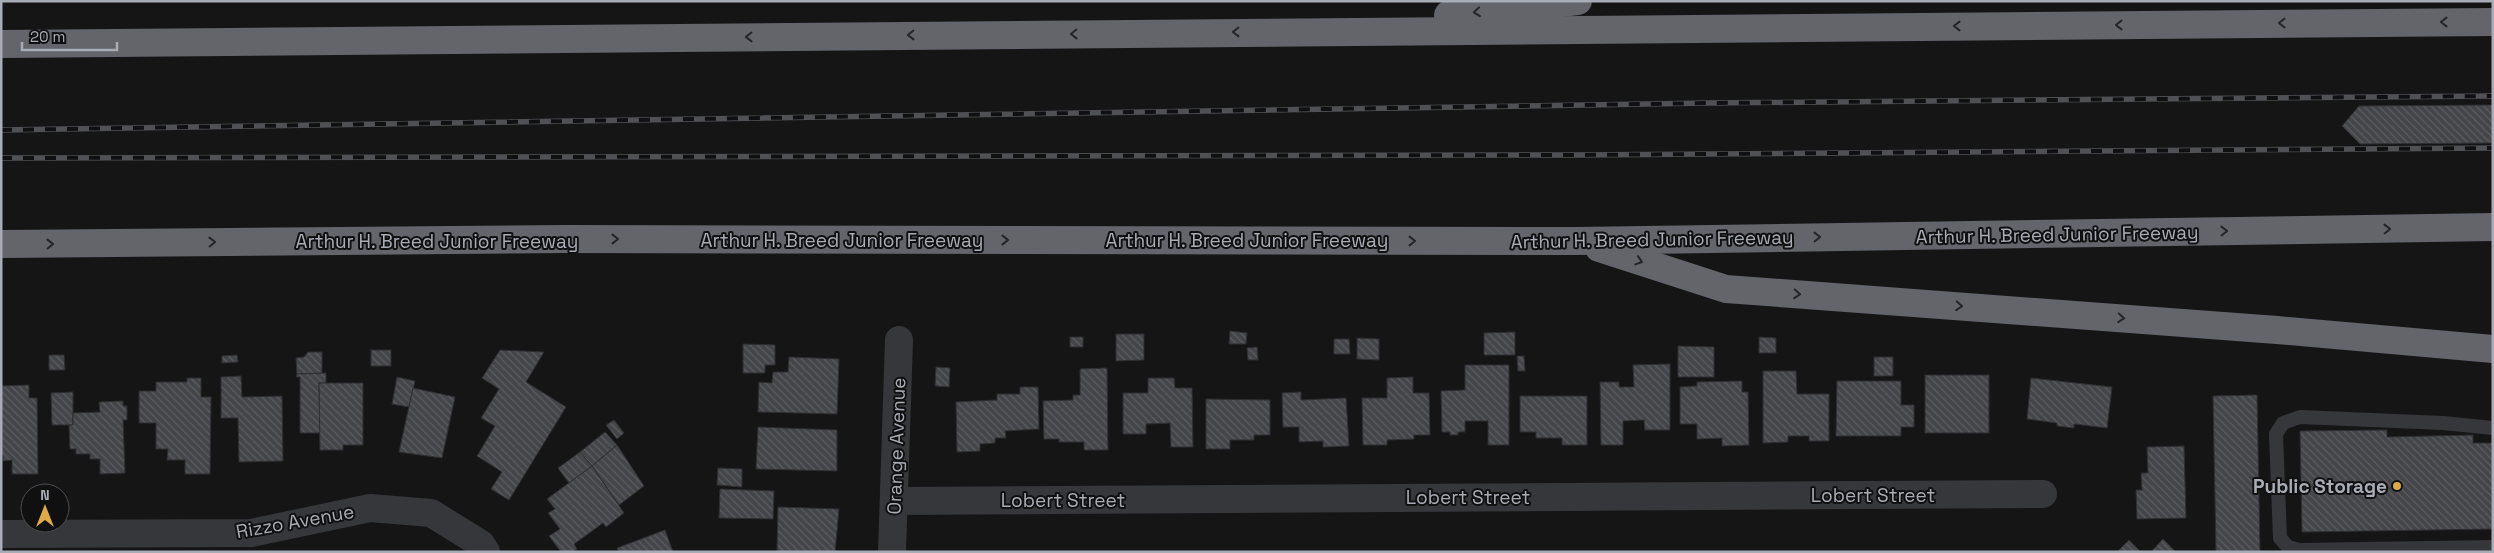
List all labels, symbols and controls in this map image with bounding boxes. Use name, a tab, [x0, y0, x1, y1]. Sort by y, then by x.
one-way arrow	[1473, 6, 1481, 17]
one-way arrow	[2440, 17, 2448, 27]
one-way arrow	[2277, 18, 2285, 29]
scale bar	[22, 20, 118, 52]
one-way arrow	[2115, 20, 2122, 30]
one-way arrow	[1952, 21, 1960, 31]
text: 20 m	[30, 27, 65, 46]
one-way arrow	[1232, 27, 1240, 37]
one-way arrow	[1069, 29, 1077, 39]
one-way arrow	[907, 30, 914, 40]
one-way arrow	[744, 32, 752, 42]
street label: Arthur H. Breed Junior Freeway	[1915, 220, 2199, 249]
one-way arrow	[2384, 224, 2391, 234]
street label: Arthur H. Breed Junior Freeway	[1510, 225, 1794, 254]
one-way arrow	[2221, 226, 2229, 236]
street label: Arthur H. Breed Junior Freeway	[701, 228, 983, 253]
street label: Arthur H. Breed Junior Freeway	[1106, 228, 1388, 253]
street label: Arthur H. Breed Junior Freeway	[296, 229, 578, 254]
one-way arrow	[1814, 232, 1821, 242]
one-way arrow	[612, 234, 619, 244]
one-way arrow	[1002, 235, 1009, 245]
one-way arrow	[1409, 236, 1417, 246]
one-way arrow	[209, 237, 217, 248]
one-way arrow	[46, 239, 54, 249]
one-way arrow	[1634, 255, 1642, 265]
one-way arrow	[1793, 288, 1801, 299]
one-way arrow	[1955, 300, 1963, 311]
one-way arrow	[2117, 313, 2125, 324]
street label: Orange Avenue	[882, 377, 911, 515]
place label: Public Storage	[2253, 474, 2387, 499]
marker: Public Storage	[2391, 480, 2403, 492]
north arrow	[20, 483, 70, 533]
street label: Lobert Street	[1811, 483, 1935, 508]
street label: Lobert Street	[1406, 485, 1530, 510]
text: N	[40, 486, 50, 504]
street label: Lobert Street	[1001, 488, 1125, 513]
street label: Rizzo Avenue	[234, 499, 356, 544]

